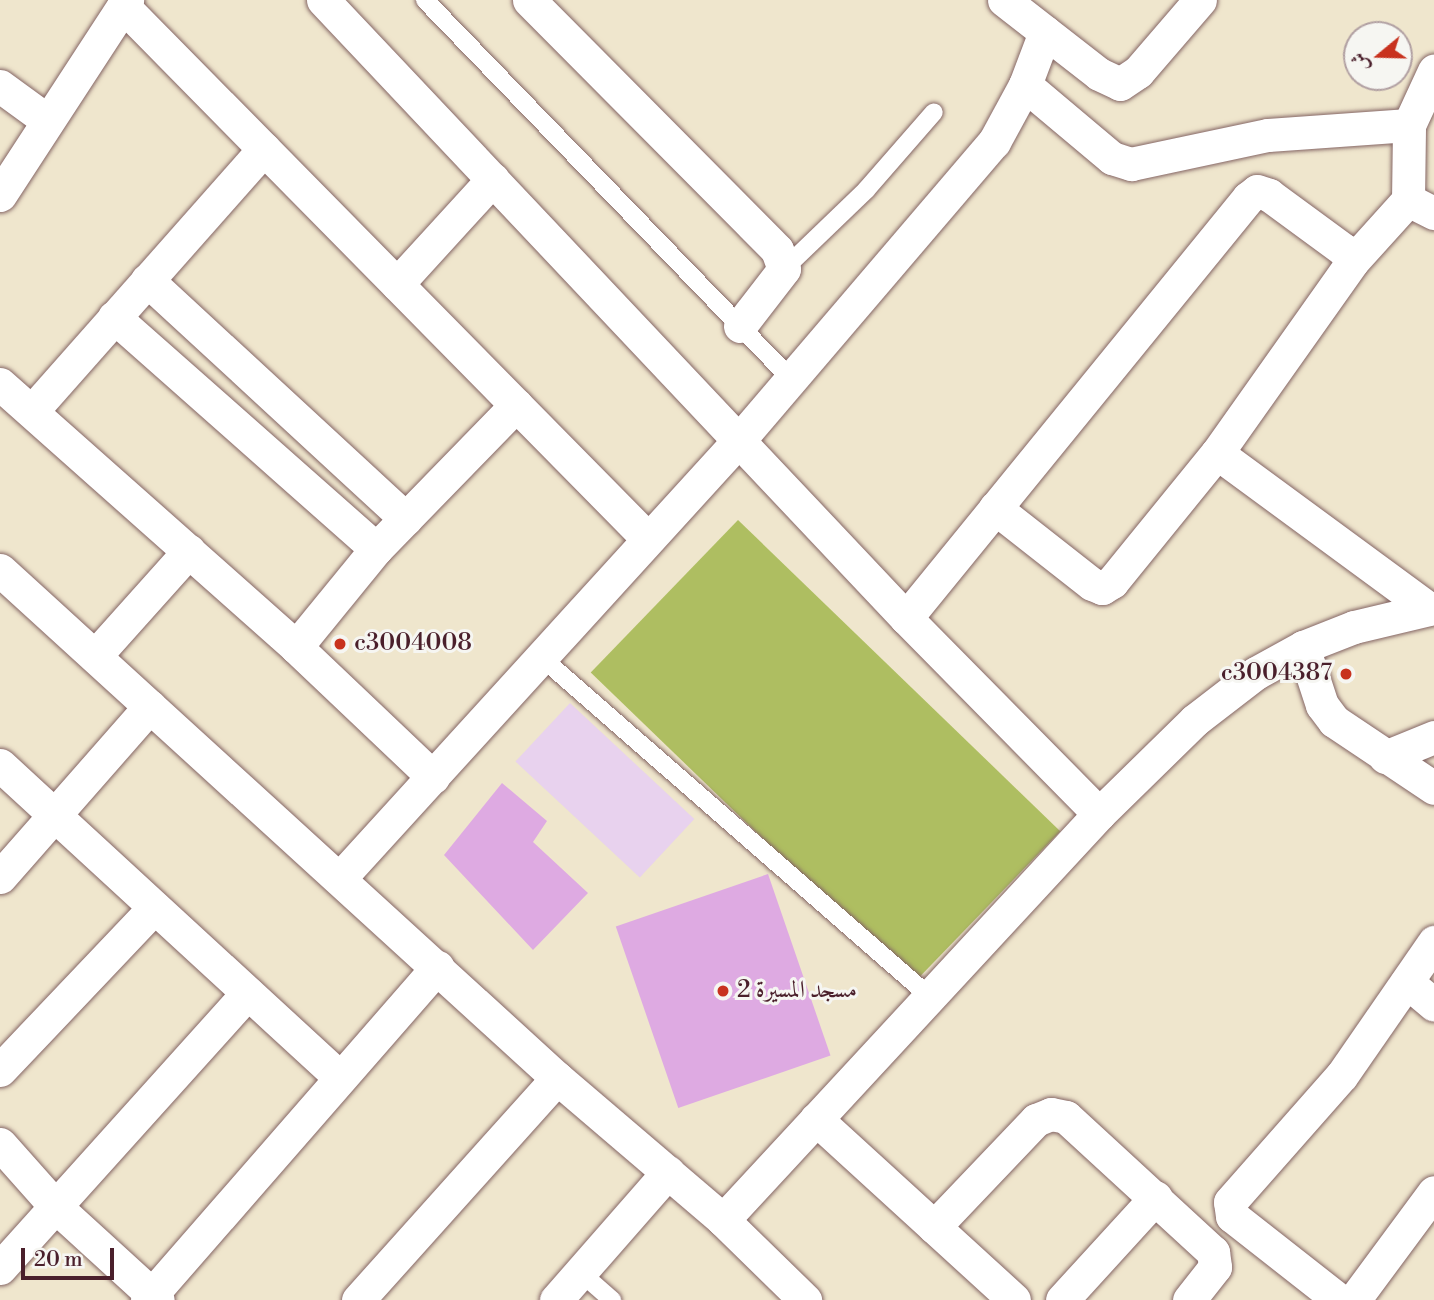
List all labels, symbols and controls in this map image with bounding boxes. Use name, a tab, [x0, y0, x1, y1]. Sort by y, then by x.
north arrow	[1343, 21, 1413, 91]
text: ش	[1346, 49, 1374, 75]
place label: c3004008	[354, 630, 472, 658]
marker: c3004008	[332, 636, 348, 652]
place label: c3004387	[1221, 660, 1332, 688]
marker: c3004387	[1338, 666, 1354, 682]
place label: مسجد المسيرة 2	[737, 977, 857, 1005]
marker: مسجد المسيرة 2	[715, 983, 731, 999]
scale bar	[24, 1234, 117, 1278]
text: 20 m	[34, 1247, 83, 1273]

